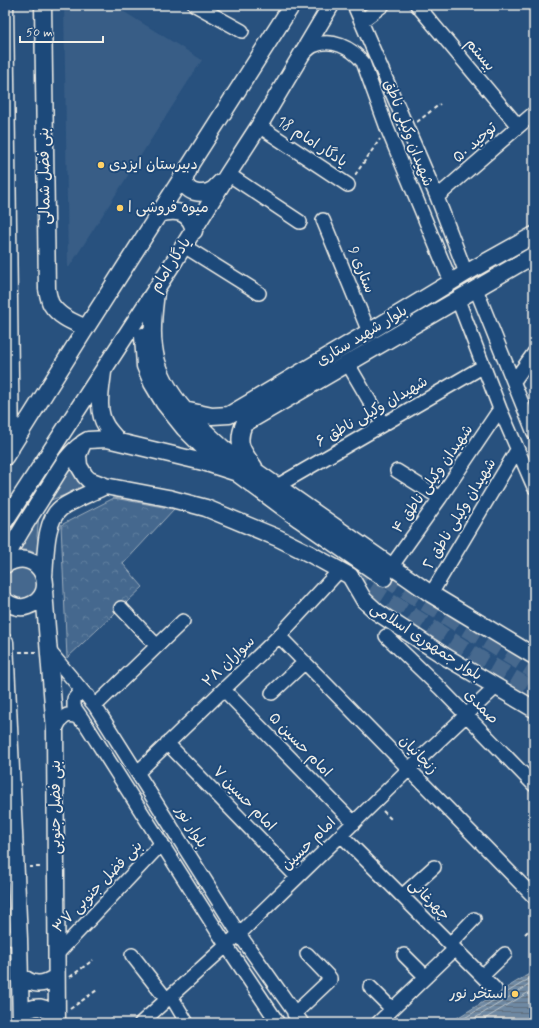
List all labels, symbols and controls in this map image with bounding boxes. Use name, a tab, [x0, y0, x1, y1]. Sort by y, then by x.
scale bar	[20, 18, 103, 44]
text: 50 m	[26, 25, 53, 41]
street label: بیستم	[460, 34, 500, 76]
street label: شهیدان وکیلی ناطق	[378, 77, 438, 189]
street label: یادگار امام 18	[273, 112, 351, 172]
street label: توحید ۵۰	[449, 118, 502, 168]
street label: بنی فضل شمالی	[34, 127, 56, 225]
place label: دبیرستان ایزدی	[109, 155, 198, 175]
marker: دبیرستان ایزدی	[96, 160, 106, 170]
place label: میوه فروشی ا	[128, 198, 209, 218]
marker: میوه فروشی ا	[115, 203, 125, 213]
street label: یادگار امام	[146, 234, 196, 296]
street label: ستاری 9	[343, 244, 379, 296]
street label: بلوار شهید ستاری	[313, 301, 411, 371]
street label: شهیدان وکیلی ناطق ۶	[312, 372, 432, 452]
street label: شهیدان وکیلی ناطق ۴	[388, 421, 478, 537]
street label: شهیدان وکیلی ناطق ٢	[419, 455, 501, 573]
street label: بلوار جمهوری اسلامی	[366, 598, 486, 686]
street label: سواران ۲۸	[198, 632, 260, 692]
street label: صمدی	[459, 685, 503, 729]
street label: امام حسین ۵	[264, 708, 336, 782]
street label: زنجانیان	[394, 731, 442, 779]
street label: بنی فضل جنوبی	[46, 760, 66, 854]
street label: امام حسین ۷	[208, 762, 280, 836]
street label: بلوار نور	[170, 801, 212, 852]
street label: امام حسین	[277, 813, 341, 875]
street label: بنی فضل جنوبی ۳۷	[49, 836, 147, 938]
street label: چهرغانی	[404, 875, 454, 925]
place label: استخر نور	[448, 984, 507, 1004]
marker: استخر نور	[510, 989, 520, 999]

